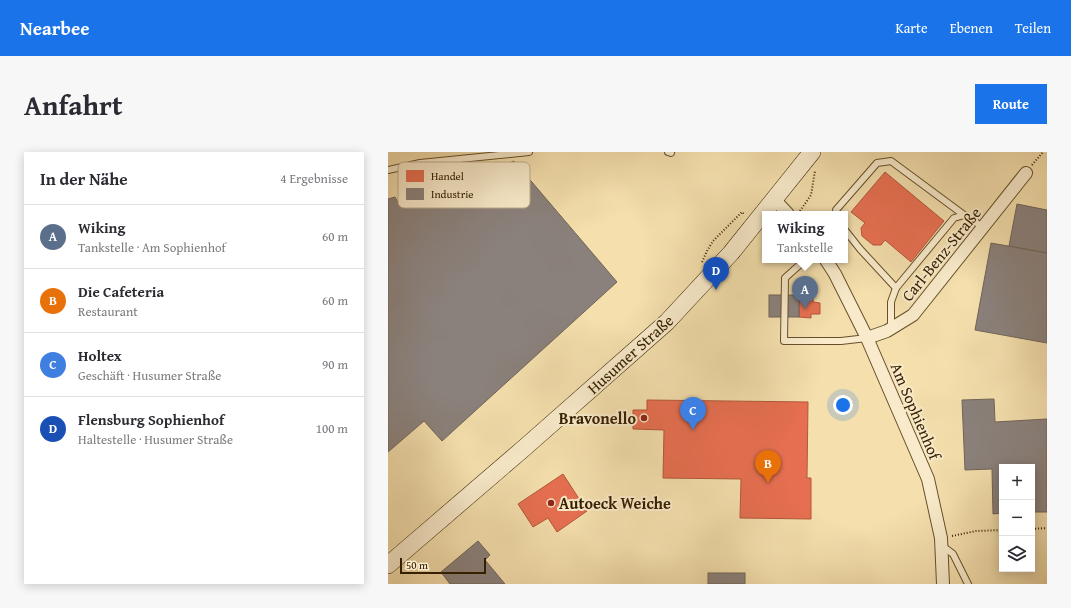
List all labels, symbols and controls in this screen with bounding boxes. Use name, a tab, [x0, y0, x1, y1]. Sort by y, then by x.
text: Nearbee	[20, 14, 90, 42]
text: Karte	[895, 18, 928, 38]
text: Ebenen	[950, 18, 993, 38]
text: Teilen	[1015, 18, 1051, 38]
text: Anfahrt	[24, 84, 123, 125]
button: Route	[975, 84, 1047, 124]
legend	[398, 162, 530, 208]
text: In der Nähe	[40, 166, 128, 191]
text: Handel	[431, 168, 464, 184]
text: 4 Ergebnisse	[280, 169, 348, 188]
text: Industrie	[431, 186, 473, 202]
street label: Carl-Benz-Straße	[895, 202, 987, 306]
popup	[762, 211, 848, 263]
text: Wiking	[78, 217, 125, 238]
text: Wiking	[777, 217, 824, 238]
text: A	[49, 227, 57, 246]
text: 60 m	[322, 227, 348, 246]
text: Tankstelle · Am Sophienhof	[78, 238, 226, 257]
text: Tankstelle	[777, 238, 833, 257]
pin: D	[703, 257, 729, 290]
pin: A	[792, 276, 818, 309]
text: Die Cafeteria	[78, 281, 164, 302]
text: B	[49, 291, 57, 310]
text: 60 m	[322, 291, 348, 310]
text: Restaurant	[78, 302, 138, 321]
street label: Husumer Straße	[581, 309, 679, 399]
text: Holtex	[78, 345, 122, 366]
text: C	[49, 355, 57, 374]
text: 90 m	[322, 355, 348, 374]
street label: Am Sophienhof	[885, 359, 948, 465]
text: Geschäft · Husumer Straße	[78, 366, 221, 385]
your location	[833, 395, 853, 415]
pin: C	[680, 397, 706, 430]
place label: Bravonello	[559, 406, 636, 430]
text: Flensburg Sophienhof	[78, 409, 224, 430]
marker: Bravonello	[639, 413, 649, 423]
text: D	[49, 419, 57, 438]
text: 100 m	[316, 419, 348, 438]
text: Haltestelle · Husumer Straße	[78, 430, 233, 449]
pin: B	[755, 450, 781, 483]
map controls	[999, 464, 1035, 572]
button: +	[999, 464, 1035, 500]
place label: Autoeck Weiche	[559, 491, 671, 515]
marker: Autoeck Weiche	[546, 498, 556, 508]
button: −	[999, 500, 1035, 536]
button: layers	[999, 536, 1035, 572]
scale bar	[400, 556, 486, 575]
text: 50 m	[406, 557, 428, 573]

